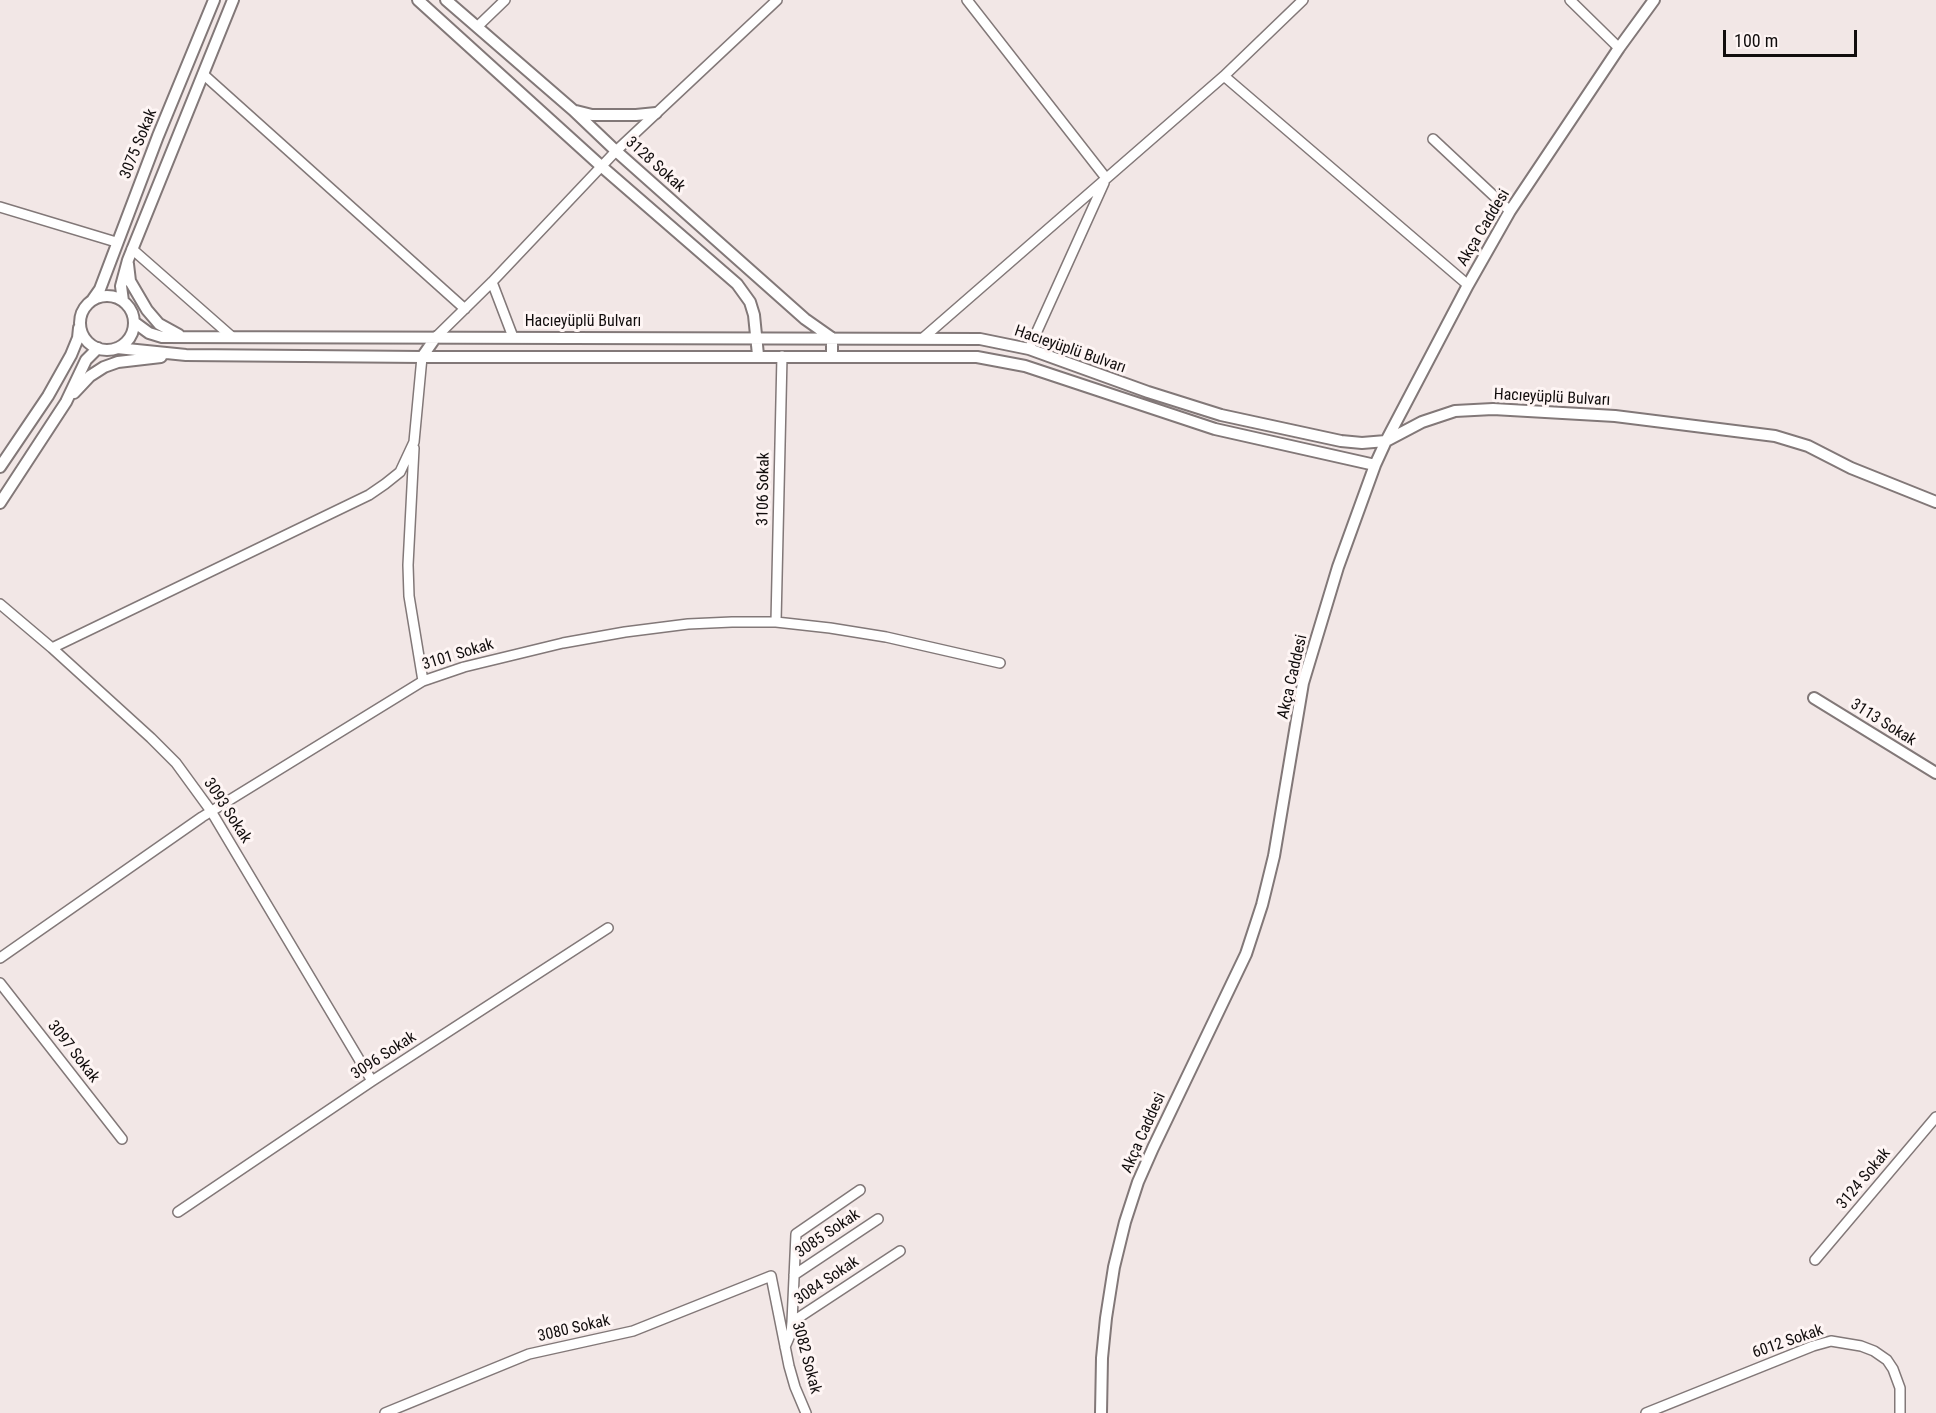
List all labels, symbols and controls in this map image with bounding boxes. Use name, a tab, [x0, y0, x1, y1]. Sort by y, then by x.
scale bar	[1726, 18, 1860, 56]
text: 100 m	[1734, 30, 1778, 51]
street label: 3075 Sokak	[116, 106, 162, 182]
street label: 3128 Sokak	[621, 133, 689, 197]
street label: Akça Caddesi	[1454, 186, 1514, 270]
street label: Hacıeyüplü Bulvarı	[525, 312, 641, 332]
street label: Hacıeyüplü Bulvarı	[1012, 322, 1128, 378]
street label: Hacıeyüplü Bulvarı	[1493, 385, 1611, 411]
street label: 3106 Sokak	[754, 452, 774, 526]
street label: Akça Caddesi	[1274, 633, 1312, 721]
street label: 3101 Sokak	[420, 635, 496, 675]
street label: 3113 Sokak	[1847, 695, 1919, 751]
street label: 3093 Sokak	[199, 775, 255, 847]
street label: 3097 Sokak	[43, 1017, 103, 1087]
street label: 3096 Sokak	[348, 1028, 420, 1084]
street label: Akça Caddesi	[1118, 1090, 1170, 1176]
street label: 3124 Sokak	[1833, 1145, 1895, 1213]
street label: 3085 Sokak	[792, 1205, 864, 1263]
street label: 3084 Sokak	[791, 1252, 863, 1310]
street label: 3080 Sokak	[536, 1311, 612, 1347]
street label: 3082 Sokak	[787, 1320, 825, 1396]
street label: 6012 Sokak	[1750, 1321, 1826, 1363]

